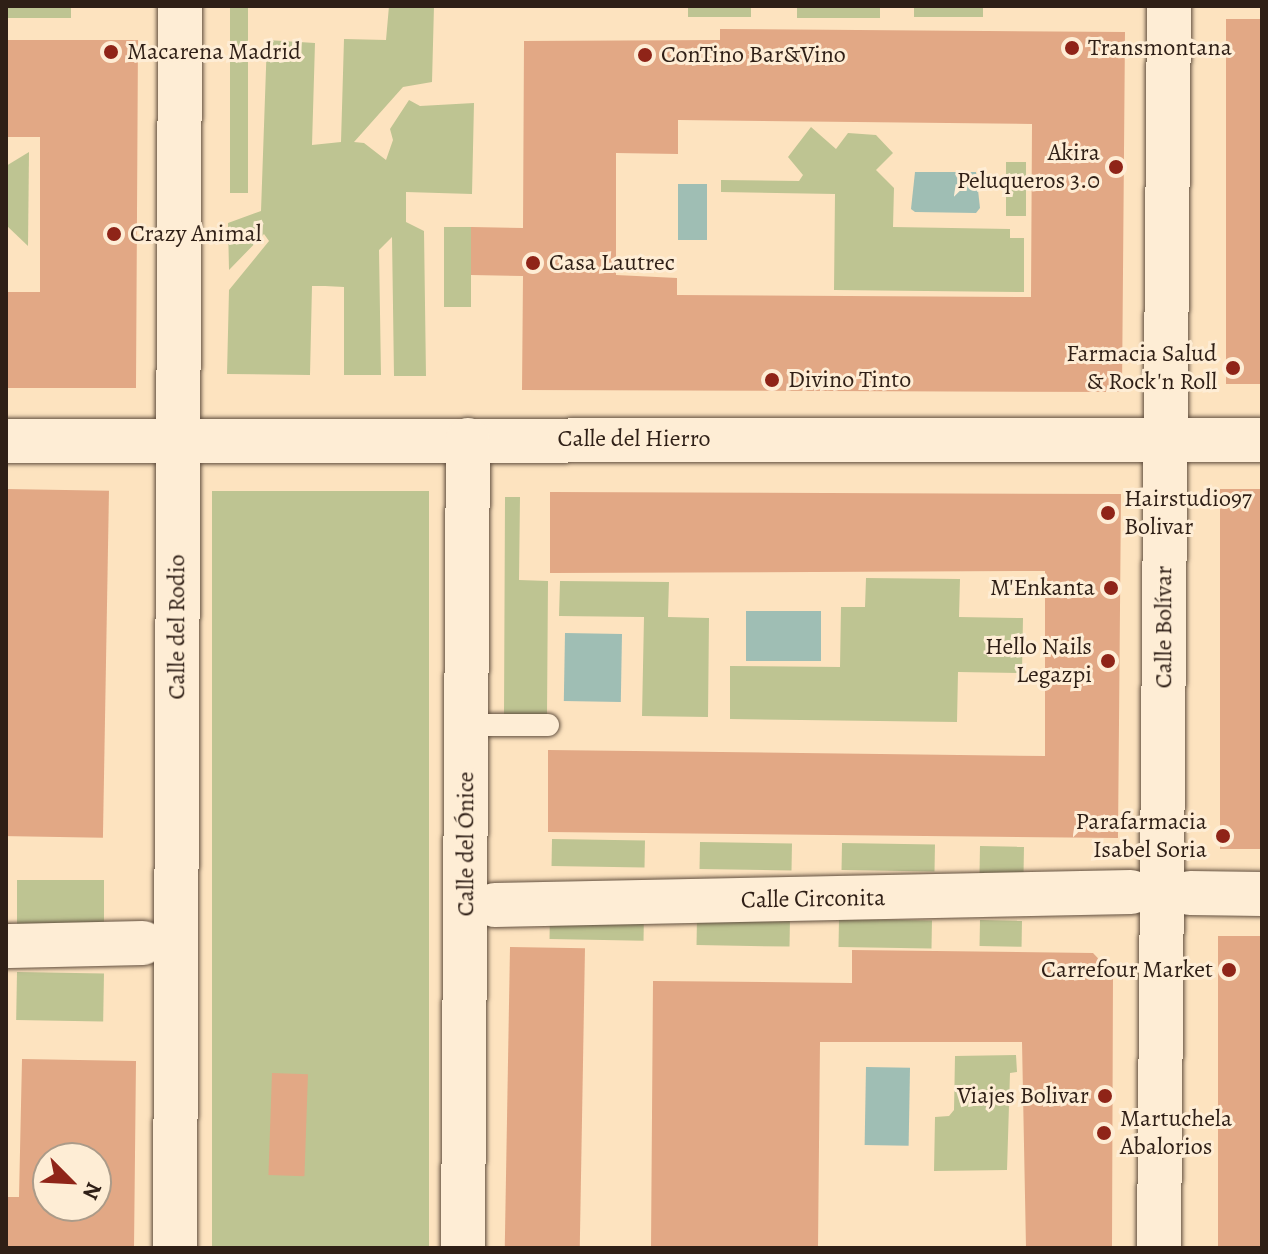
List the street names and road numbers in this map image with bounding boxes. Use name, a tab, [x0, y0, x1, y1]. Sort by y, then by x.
street label: Calle del Hierro	[557, 425, 711, 453]
street label: Calle del Rodio	[163, 554, 191, 700]
street label: Calle Bolívar	[1150, 566, 1178, 688]
street label: Calle del Ónice	[452, 772, 480, 916]
street label: Calle Circonita	[741, 883, 885, 915]

